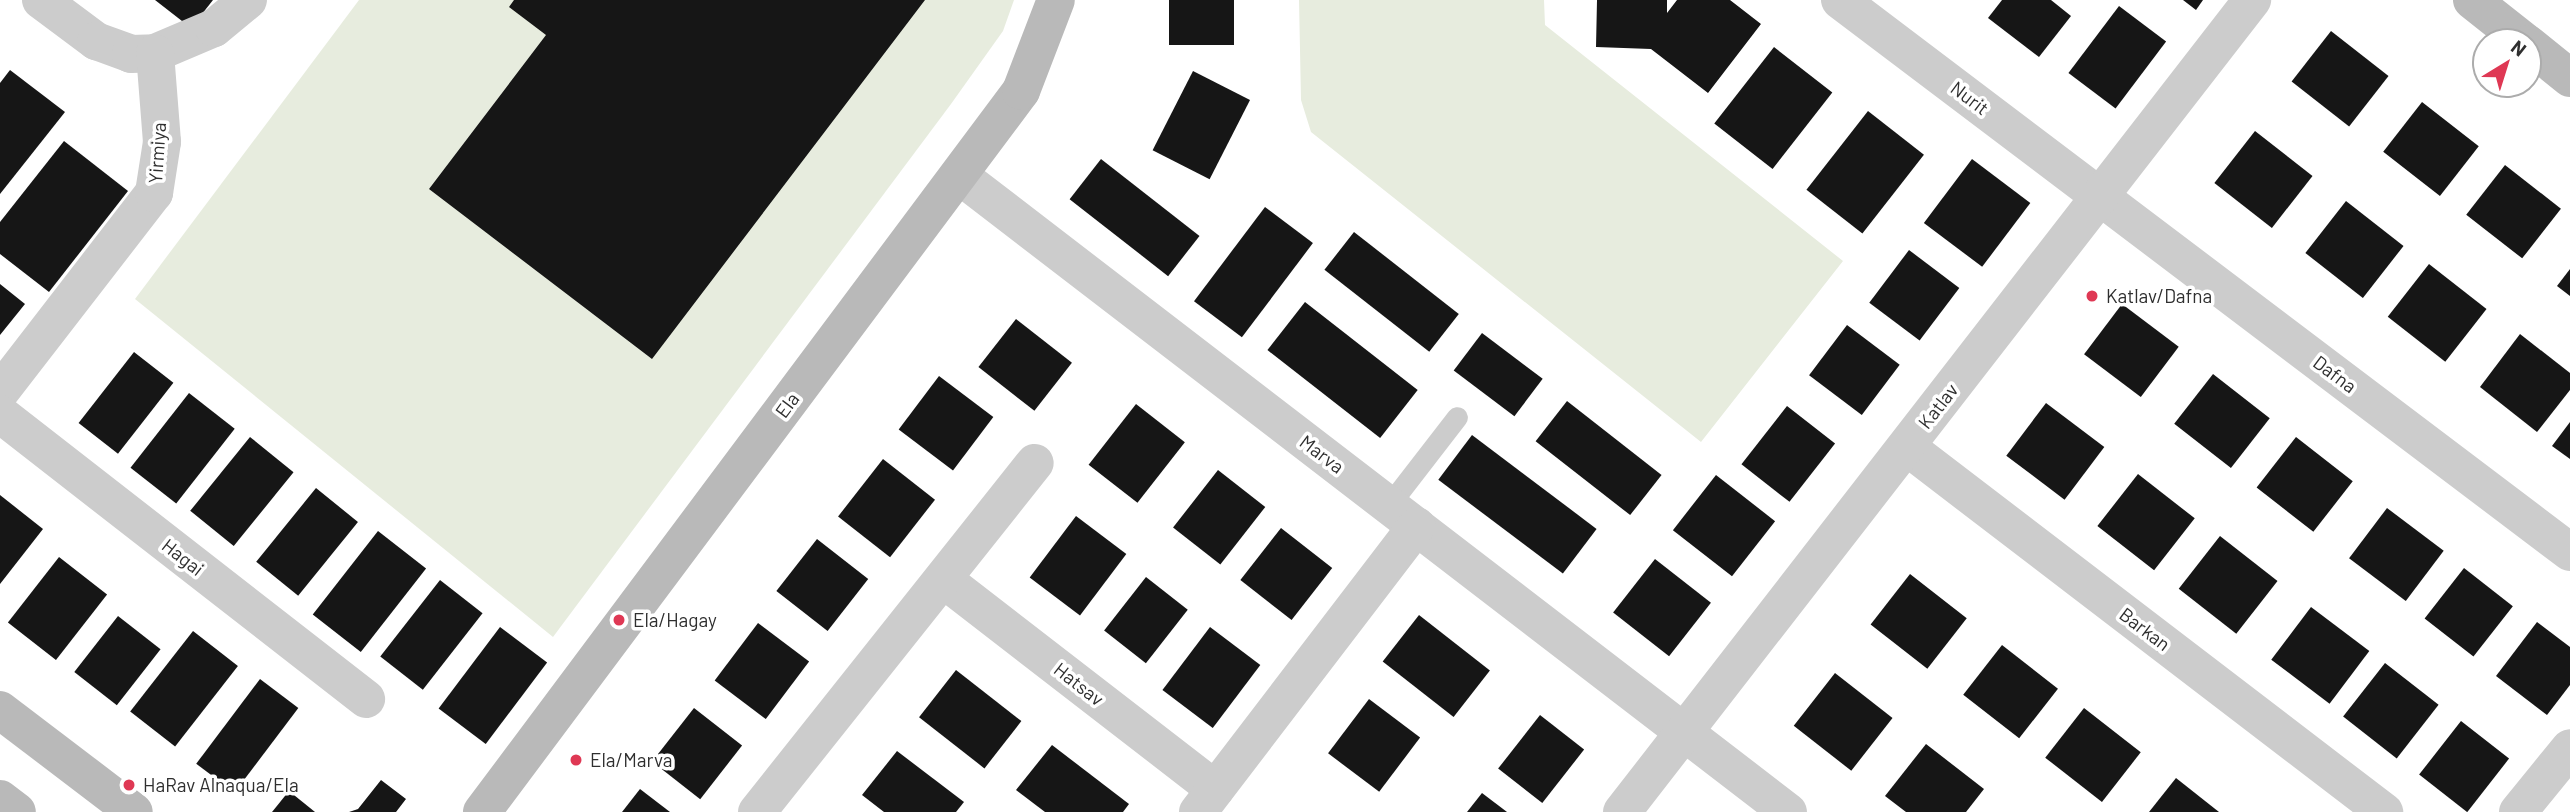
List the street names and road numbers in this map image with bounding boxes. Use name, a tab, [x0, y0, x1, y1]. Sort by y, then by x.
street label: Nurit	[1946, 76, 1994, 120]
street label: Yirmiya	[143, 122, 171, 184]
street label: Dafna	[2309, 350, 2361, 398]
street label: Katlav	[1913, 379, 1963, 433]
street label: Ela	[770, 388, 804, 422]
street label: Marva	[1295, 430, 1349, 478]
street label: Hagai	[158, 534, 208, 580]
street label: Barkan	[2115, 603, 2175, 655]
street label: Hatsav	[1050, 658, 1108, 710]

